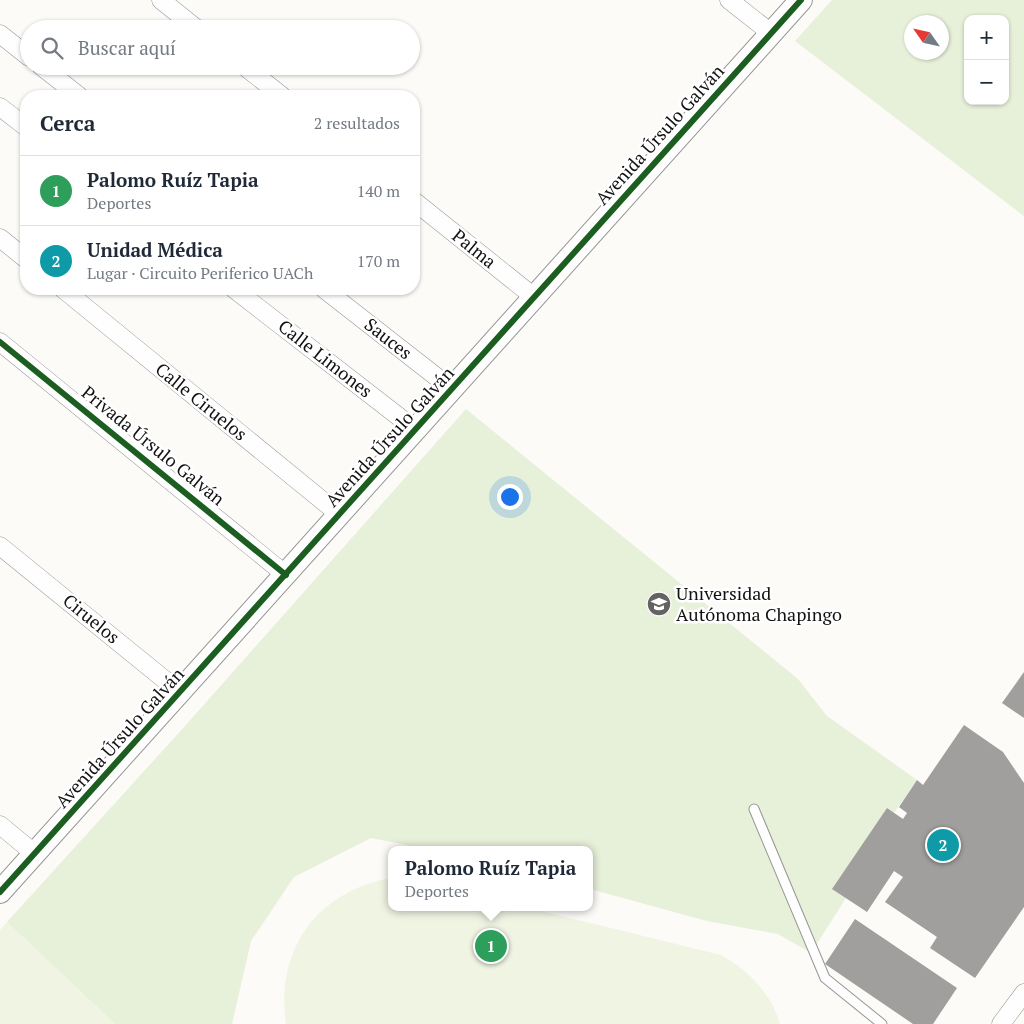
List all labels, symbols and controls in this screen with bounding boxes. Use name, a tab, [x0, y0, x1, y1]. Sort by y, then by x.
north arrow	[904, 15, 949, 60]
map controls	[964, 15, 1009, 105]
button: +	[964, 15, 1009, 60]
search box	[20, 20, 420, 75]
icon: search	[38, 34, 66, 62]
text: Buscar aquí	[78, 35, 176, 60]
street label: Avenida Úrsulo Galván	[590, 59, 729, 210]
button: −	[964, 60, 1009, 105]
text: Cerca	[40, 109, 95, 137]
text: 2 resultados	[314, 112, 400, 134]
text: Palomo Ruíz Tapia	[87, 167, 259, 192]
text: 1	[51, 180, 61, 202]
text: 140 m	[357, 180, 400, 202]
text: Deportes	[87, 192, 151, 214]
street label: Palma	[448, 223, 502, 273]
text: Unidad Médica	[87, 237, 223, 262]
text: 2	[51, 250, 61, 272]
text: 170 m	[357, 250, 400, 272]
text: Lugar · Circuito Periferico UACh	[87, 262, 313, 284]
street label: Sauces	[360, 312, 417, 364]
street label: Calle Limones	[274, 314, 378, 403]
street label: Calle Ciruelos	[151, 357, 252, 446]
street label: Avenida Úrsulo Galván	[320, 361, 459, 512]
street label: Privada Úrsulo Galván	[77, 380, 230, 511]
your location	[497, 484, 523, 510]
place label: Universidad Autónoma Chapingo	[676, 581, 842, 626]
street label: Ciruelos	[58, 588, 125, 648]
school or university icon: Universidad Autónoma Chapingo	[646, 591, 672, 617]
street label: Avenida Úrsulo Galván	[50, 662, 189, 813]
pin: 2	[927, 826, 959, 864]
popup	[388, 846, 593, 911]
text: Palomo Ruíz Tapia	[405, 855, 576, 880]
text: Deportes	[405, 880, 469, 902]
pin: 1	[475, 927, 507, 965]

